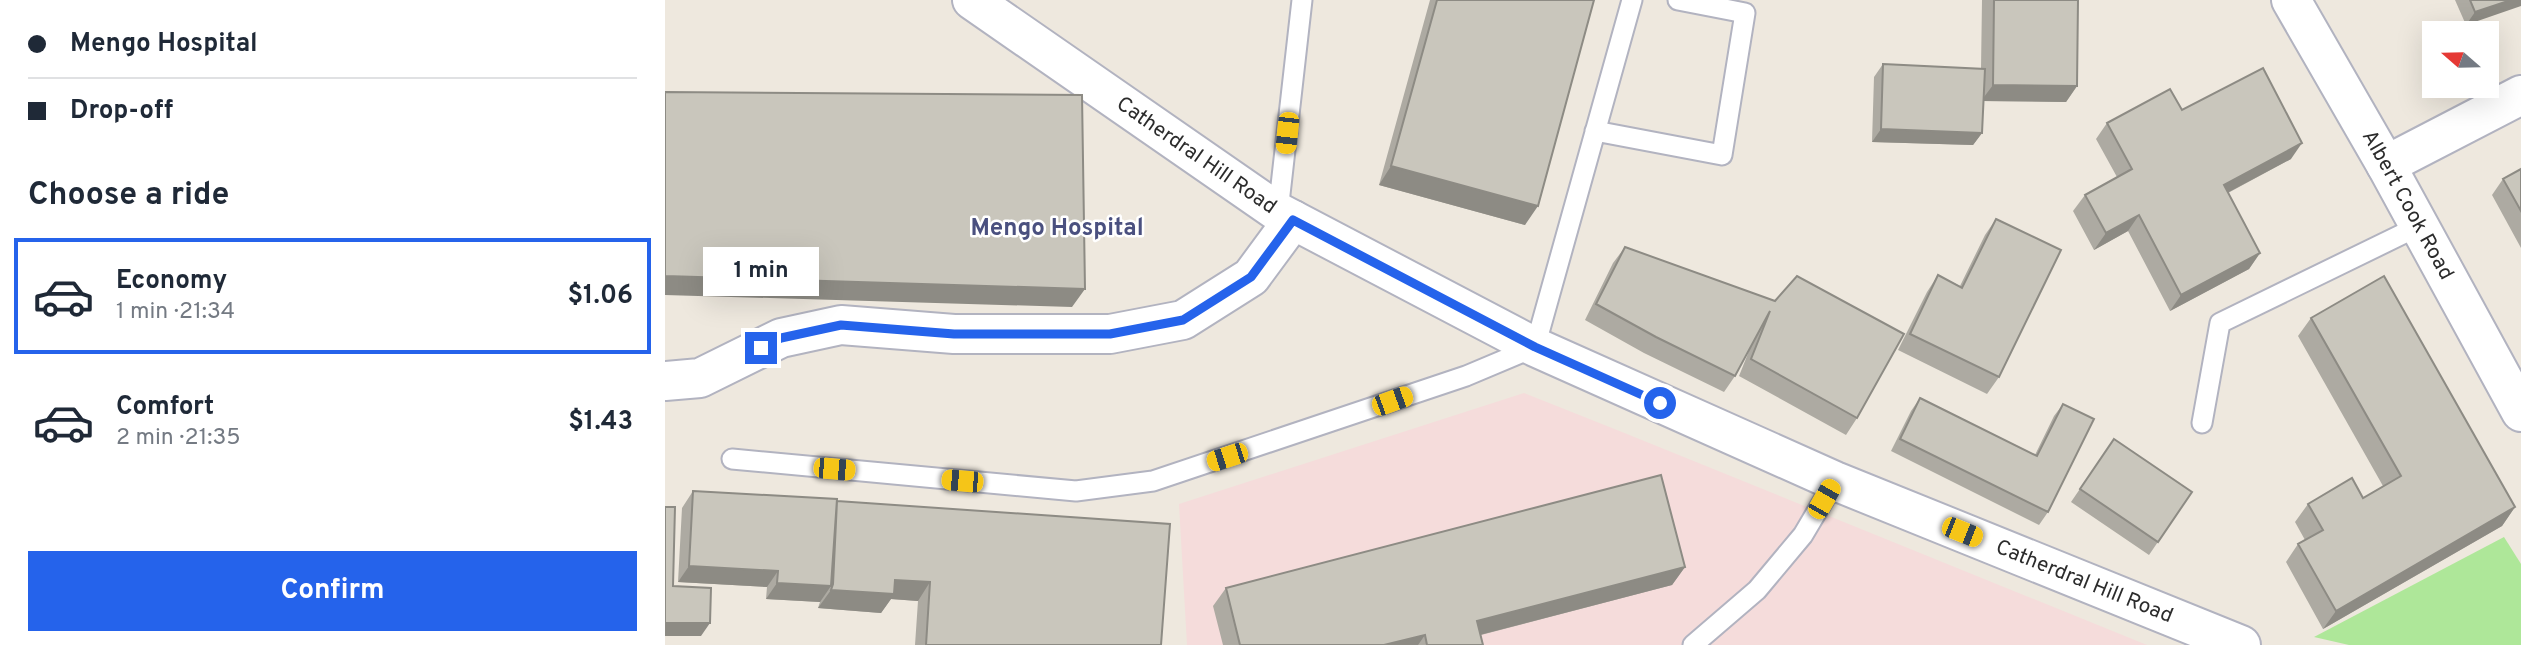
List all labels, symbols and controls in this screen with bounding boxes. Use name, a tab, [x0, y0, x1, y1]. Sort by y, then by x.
north arrow	[2422, 21, 2499, 98]
map controls	[2422, 21, 2499, 98]
text: Mengo Hospital	[70, 28, 258, 61]
street label: Catherdral Hill Road	[1111, 91, 1282, 220]
text: Drop-off	[70, 95, 173, 128]
car	[1275, 111, 1300, 155]
street label: Albert Cook Road	[2355, 125, 2460, 285]
text: Choose a ride	[28, 176, 229, 216]
district label: Mengo Hospital	[970, 214, 1144, 244]
callout: 1 min	[703, 246, 819, 296]
text: 1 min	[733, 257, 789, 286]
icon: car	[32, 265, 95, 328]
text: Economy	[116, 265, 227, 298]
text: $1.06	[567, 280, 633, 313]
text: 1 min · 21:34	[116, 298, 235, 327]
route end	[745, 332, 777, 364]
car	[1369, 384, 1416, 418]
route start	[1644, 387, 1676, 419]
icon: car	[32, 391, 95, 454]
text: Comfort	[116, 391, 214, 424]
text: $1.43	[568, 406, 633, 439]
text: 2 min · 21:35	[116, 424, 241, 453]
car	[1204, 441, 1251, 473]
car	[813, 457, 856, 481]
car	[941, 469, 984, 493]
car	[1805, 476, 1844, 522]
car	[1939, 514, 1986, 550]
street label: Catherdral Hill Road	[1992, 534, 2177, 630]
button: Confirm	[28, 551, 637, 631]

